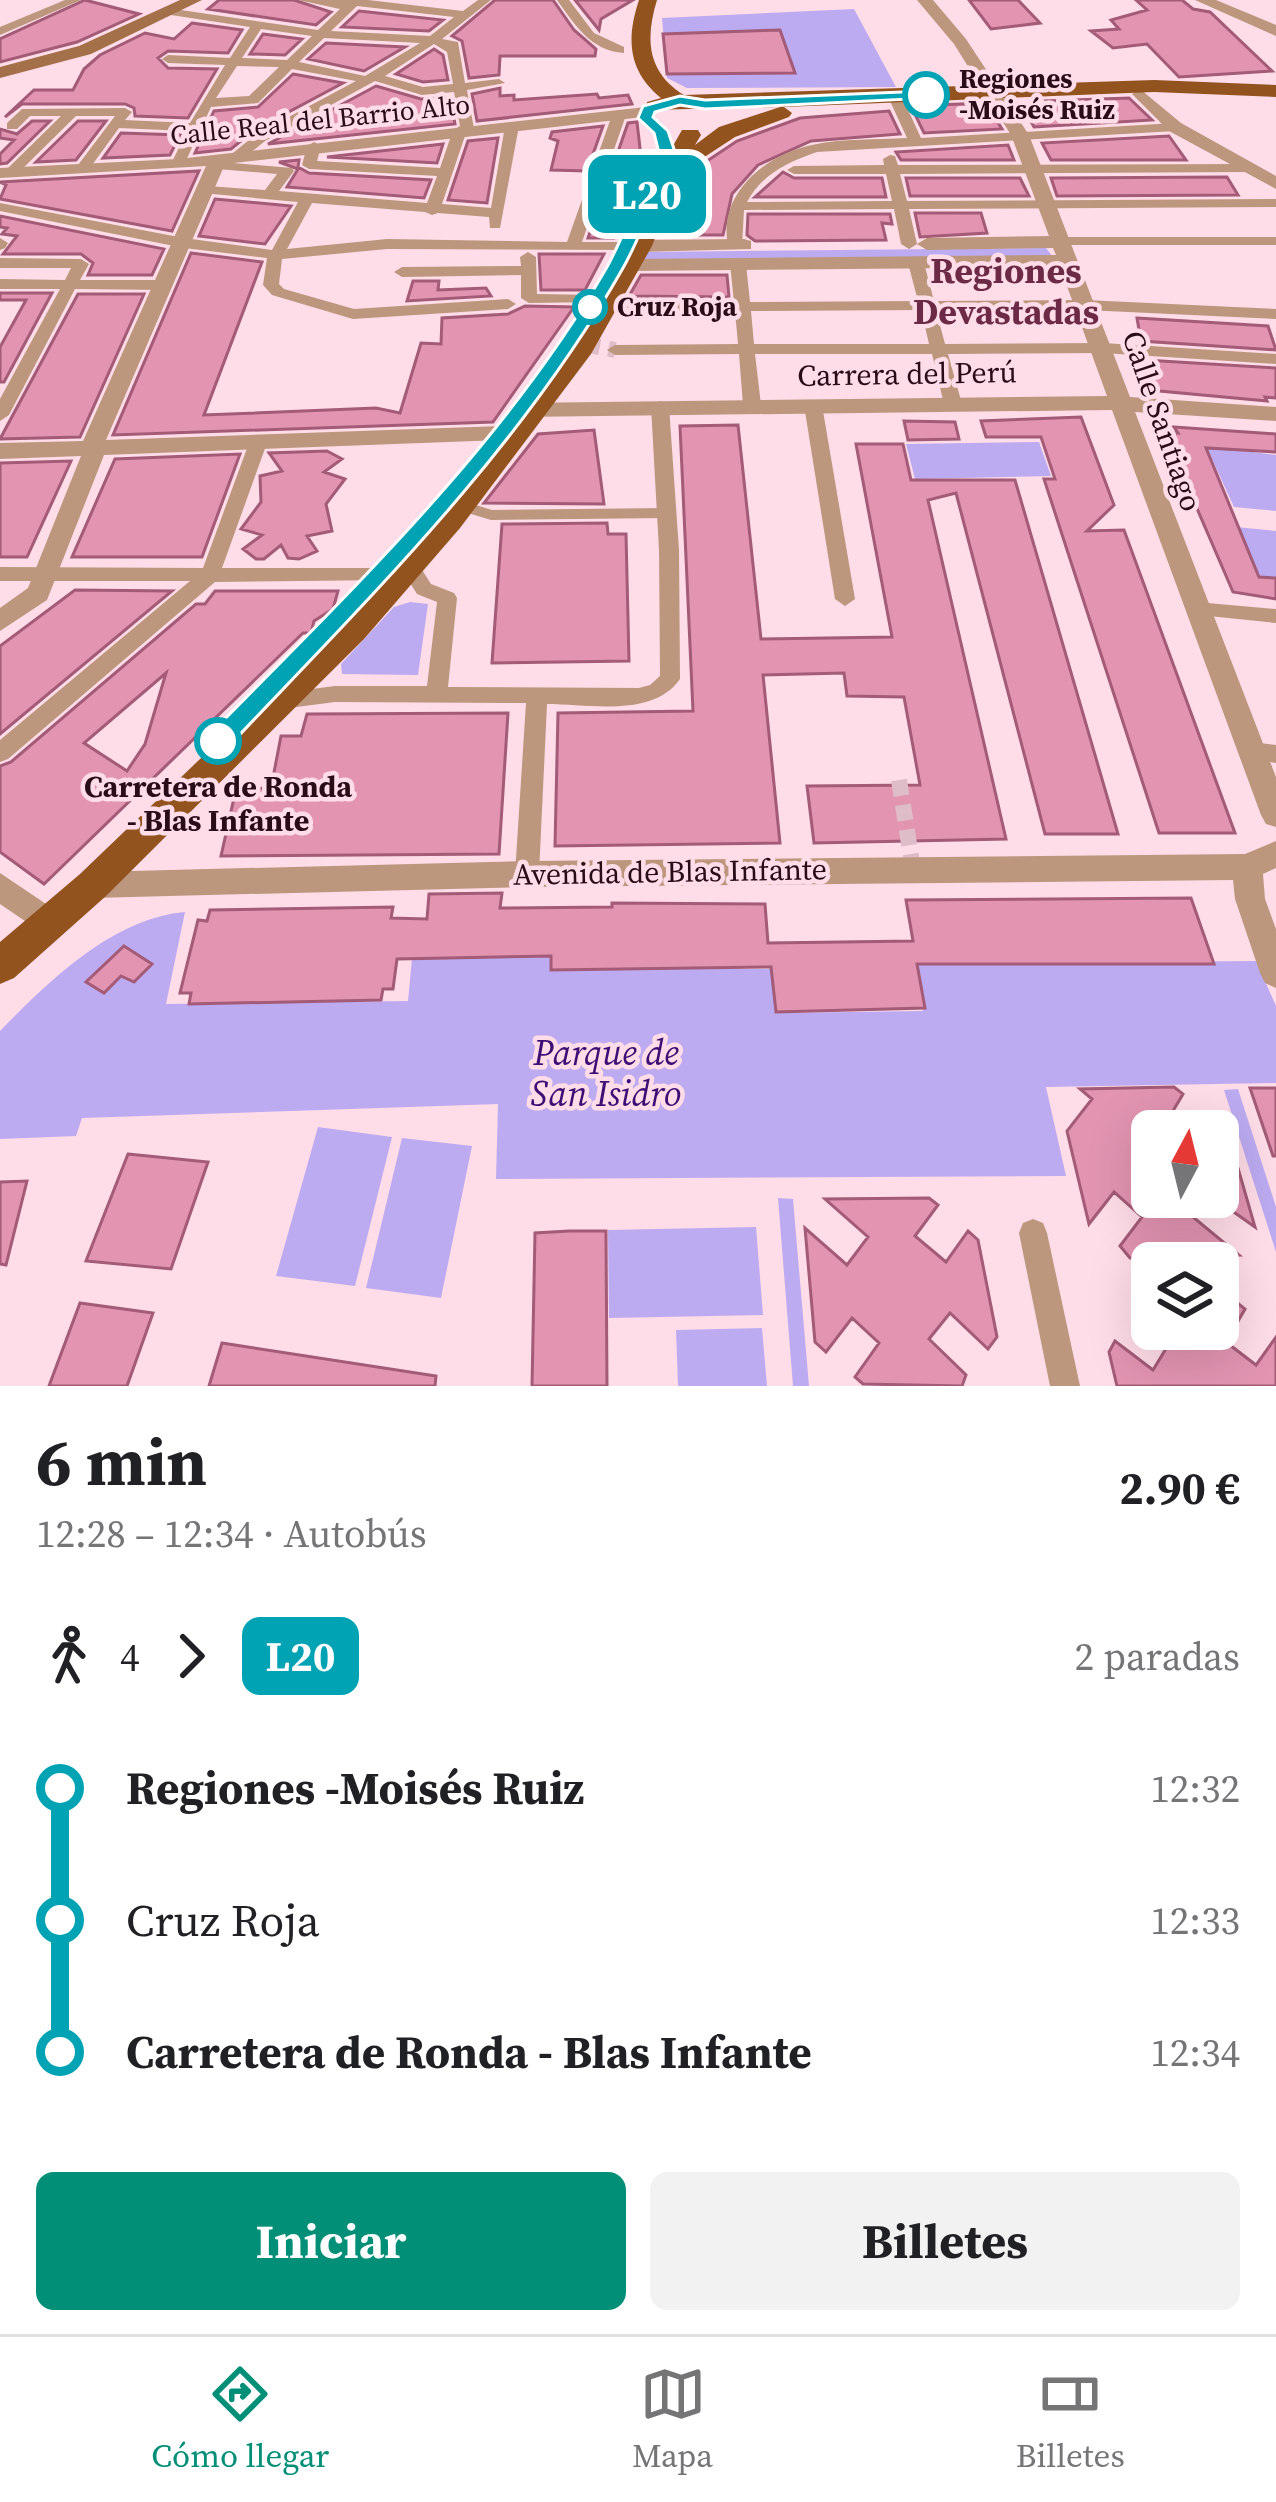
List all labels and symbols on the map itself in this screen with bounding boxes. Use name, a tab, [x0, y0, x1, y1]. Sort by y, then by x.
place label: Regiones -Moisés Ruiz	[959, 60, 1115, 128]
marker: Regiones -Moisés Ruiz	[904, 73, 948, 117]
street label: Calle Real del Barrio Alto	[168, 85, 472, 154]
line badge: L20	[578, 155, 716, 233]
district label: Regiones Devastadas	[913, 246, 1099, 336]
place label: Cruz Roja	[617, 288, 737, 325]
marker: Cruz Roja	[574, 291, 606, 323]
street label: Calle Santiago	[1112, 325, 1212, 517]
street label: Carrera del Perú	[797, 351, 1017, 396]
marker: Carretera de Ronda - Blas Infante	[196, 719, 240, 763]
place label: Carretera de Ronda - Blas Infante	[84, 766, 353, 841]
street label: Avenida de Blas Infante	[513, 848, 827, 895]
park label: Parque de San Isidro	[531, 1028, 681, 1118]
north arrow	[1131, 1110, 1239, 1218]

